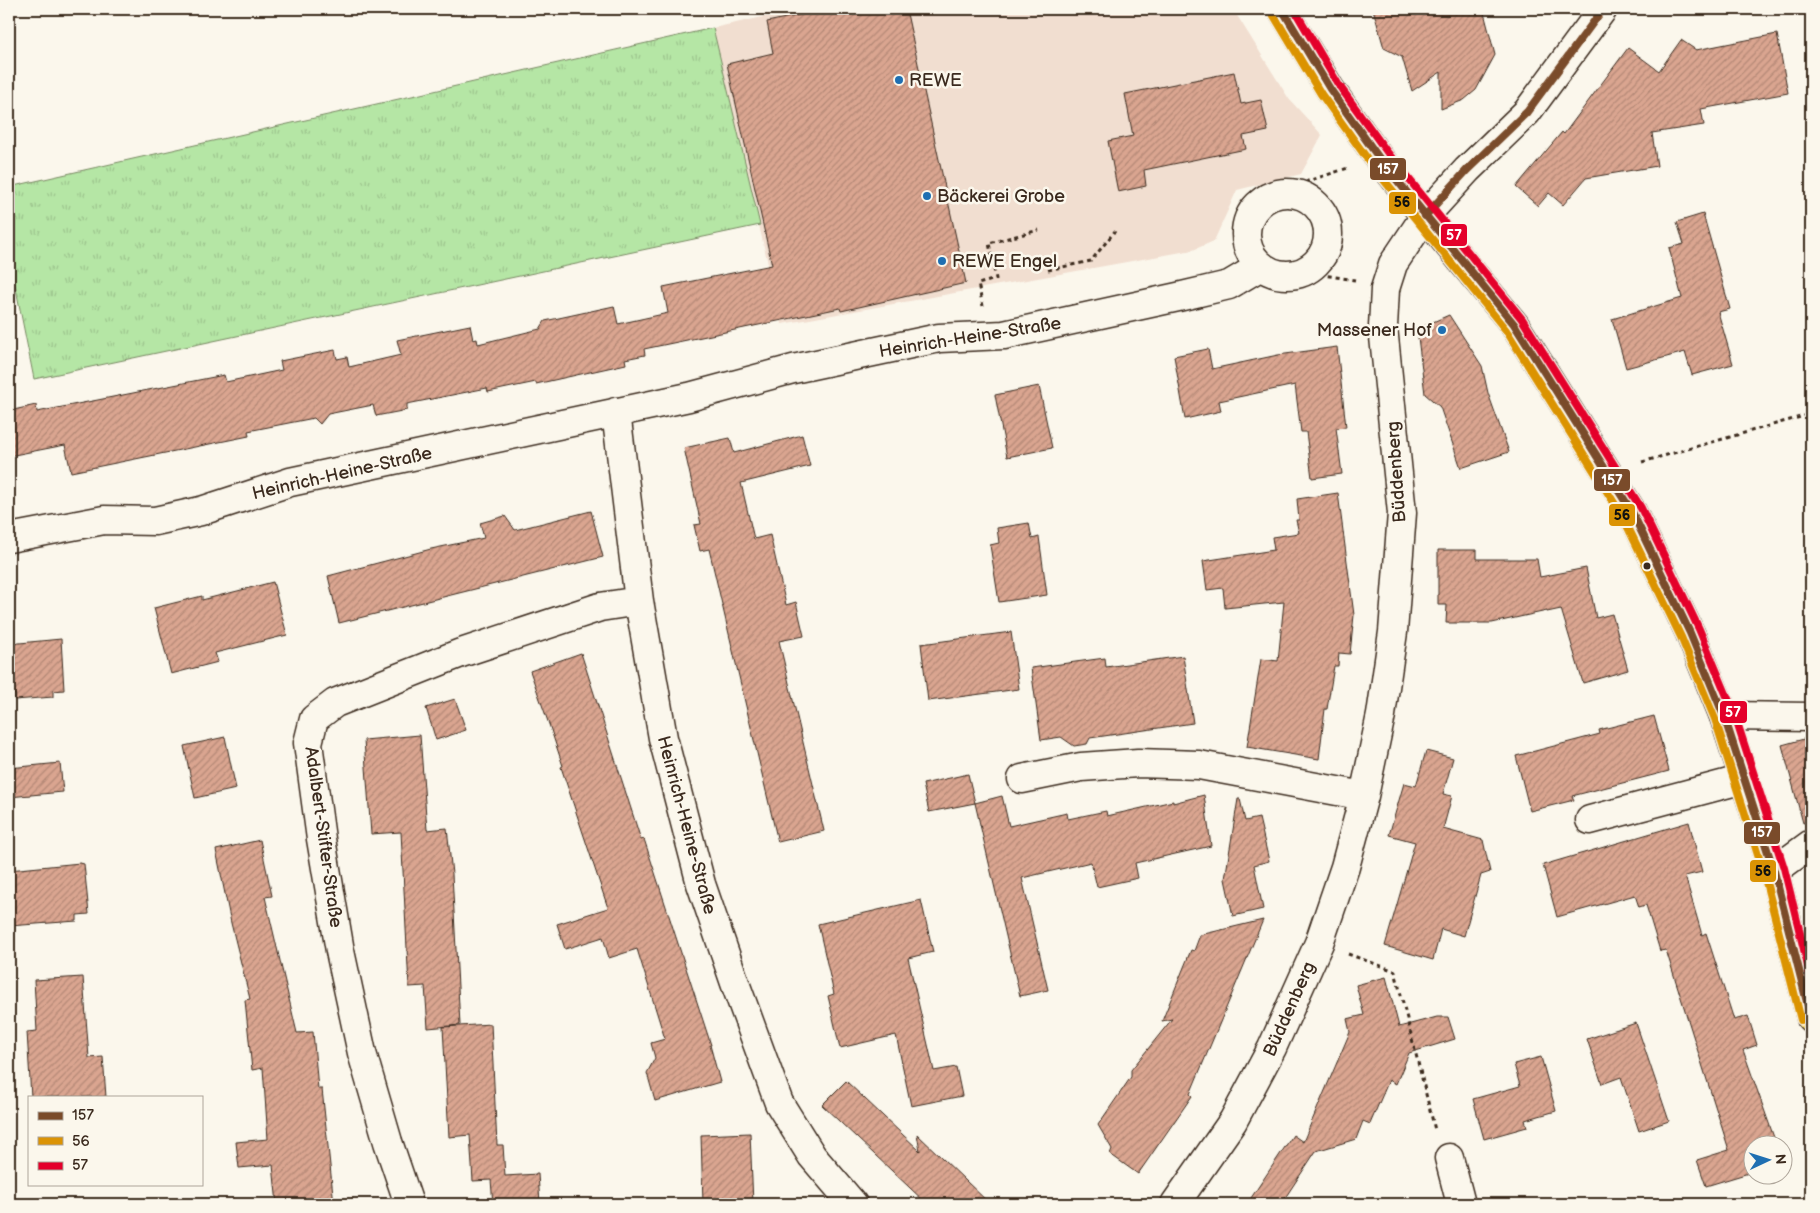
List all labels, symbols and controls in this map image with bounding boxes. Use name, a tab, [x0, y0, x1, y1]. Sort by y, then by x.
place label: REWE	[909, 70, 962, 91]
marker: REWE	[893, 74, 905, 86]
line badge: 157	[1369, 157, 1407, 181]
text: 157	[1377, 161, 1399, 178]
place label: Bäckerei Grobe	[937, 186, 1065, 207]
marker: Bäckerei Grobe	[921, 190, 933, 202]
line badge: 56	[1388, 191, 1417, 215]
text: 56	[1394, 194, 1410, 211]
line badge: 57	[1440, 223, 1468, 247]
text: 57	[1446, 227, 1462, 244]
place label: REWE Engel	[952, 251, 1057, 272]
marker: REWE Engel	[936, 255, 948, 267]
street label: Heinrich-Heine-Straße	[878, 313, 1063, 362]
place label: Massener Hof	[1317, 320, 1432, 341]
marker: Massener Hof	[1436, 324, 1448, 336]
street label: Büddenberg	[1382, 421, 1411, 523]
street label: Heinrich-Heine-Straße	[250, 442, 434, 504]
line badge: 157	[1593, 468, 1631, 492]
text: 157	[1601, 472, 1623, 489]
line badge: 56	[1608, 503, 1636, 527]
text: 56	[1614, 507, 1630, 524]
unlabelled marker	[1642, 561, 1652, 571]
line badge: 57	[1719, 700, 1748, 724]
text: 57	[1725, 704, 1741, 721]
street label: Heinrich-Heine-Straße	[653, 734, 721, 917]
street label: Adalbert-Stifter-Straße	[300, 745, 347, 929]
line badge: 157	[1743, 821, 1781, 845]
text: 157	[1751, 824, 1773, 841]
line badge: 56	[1749, 859, 1777, 883]
text: 56	[1755, 863, 1771, 880]
street label: Büddenberg	[1259, 959, 1320, 1060]
legend	[28, 1096, 202, 1186]
text: 157	[72, 1106, 94, 1125]
text: 56	[72, 1132, 90, 1151]
north arrow	[1742, 1136, 1792, 1186]
text: N	[1772, 1153, 1789, 1165]
text: 57	[72, 1156, 89, 1175]

